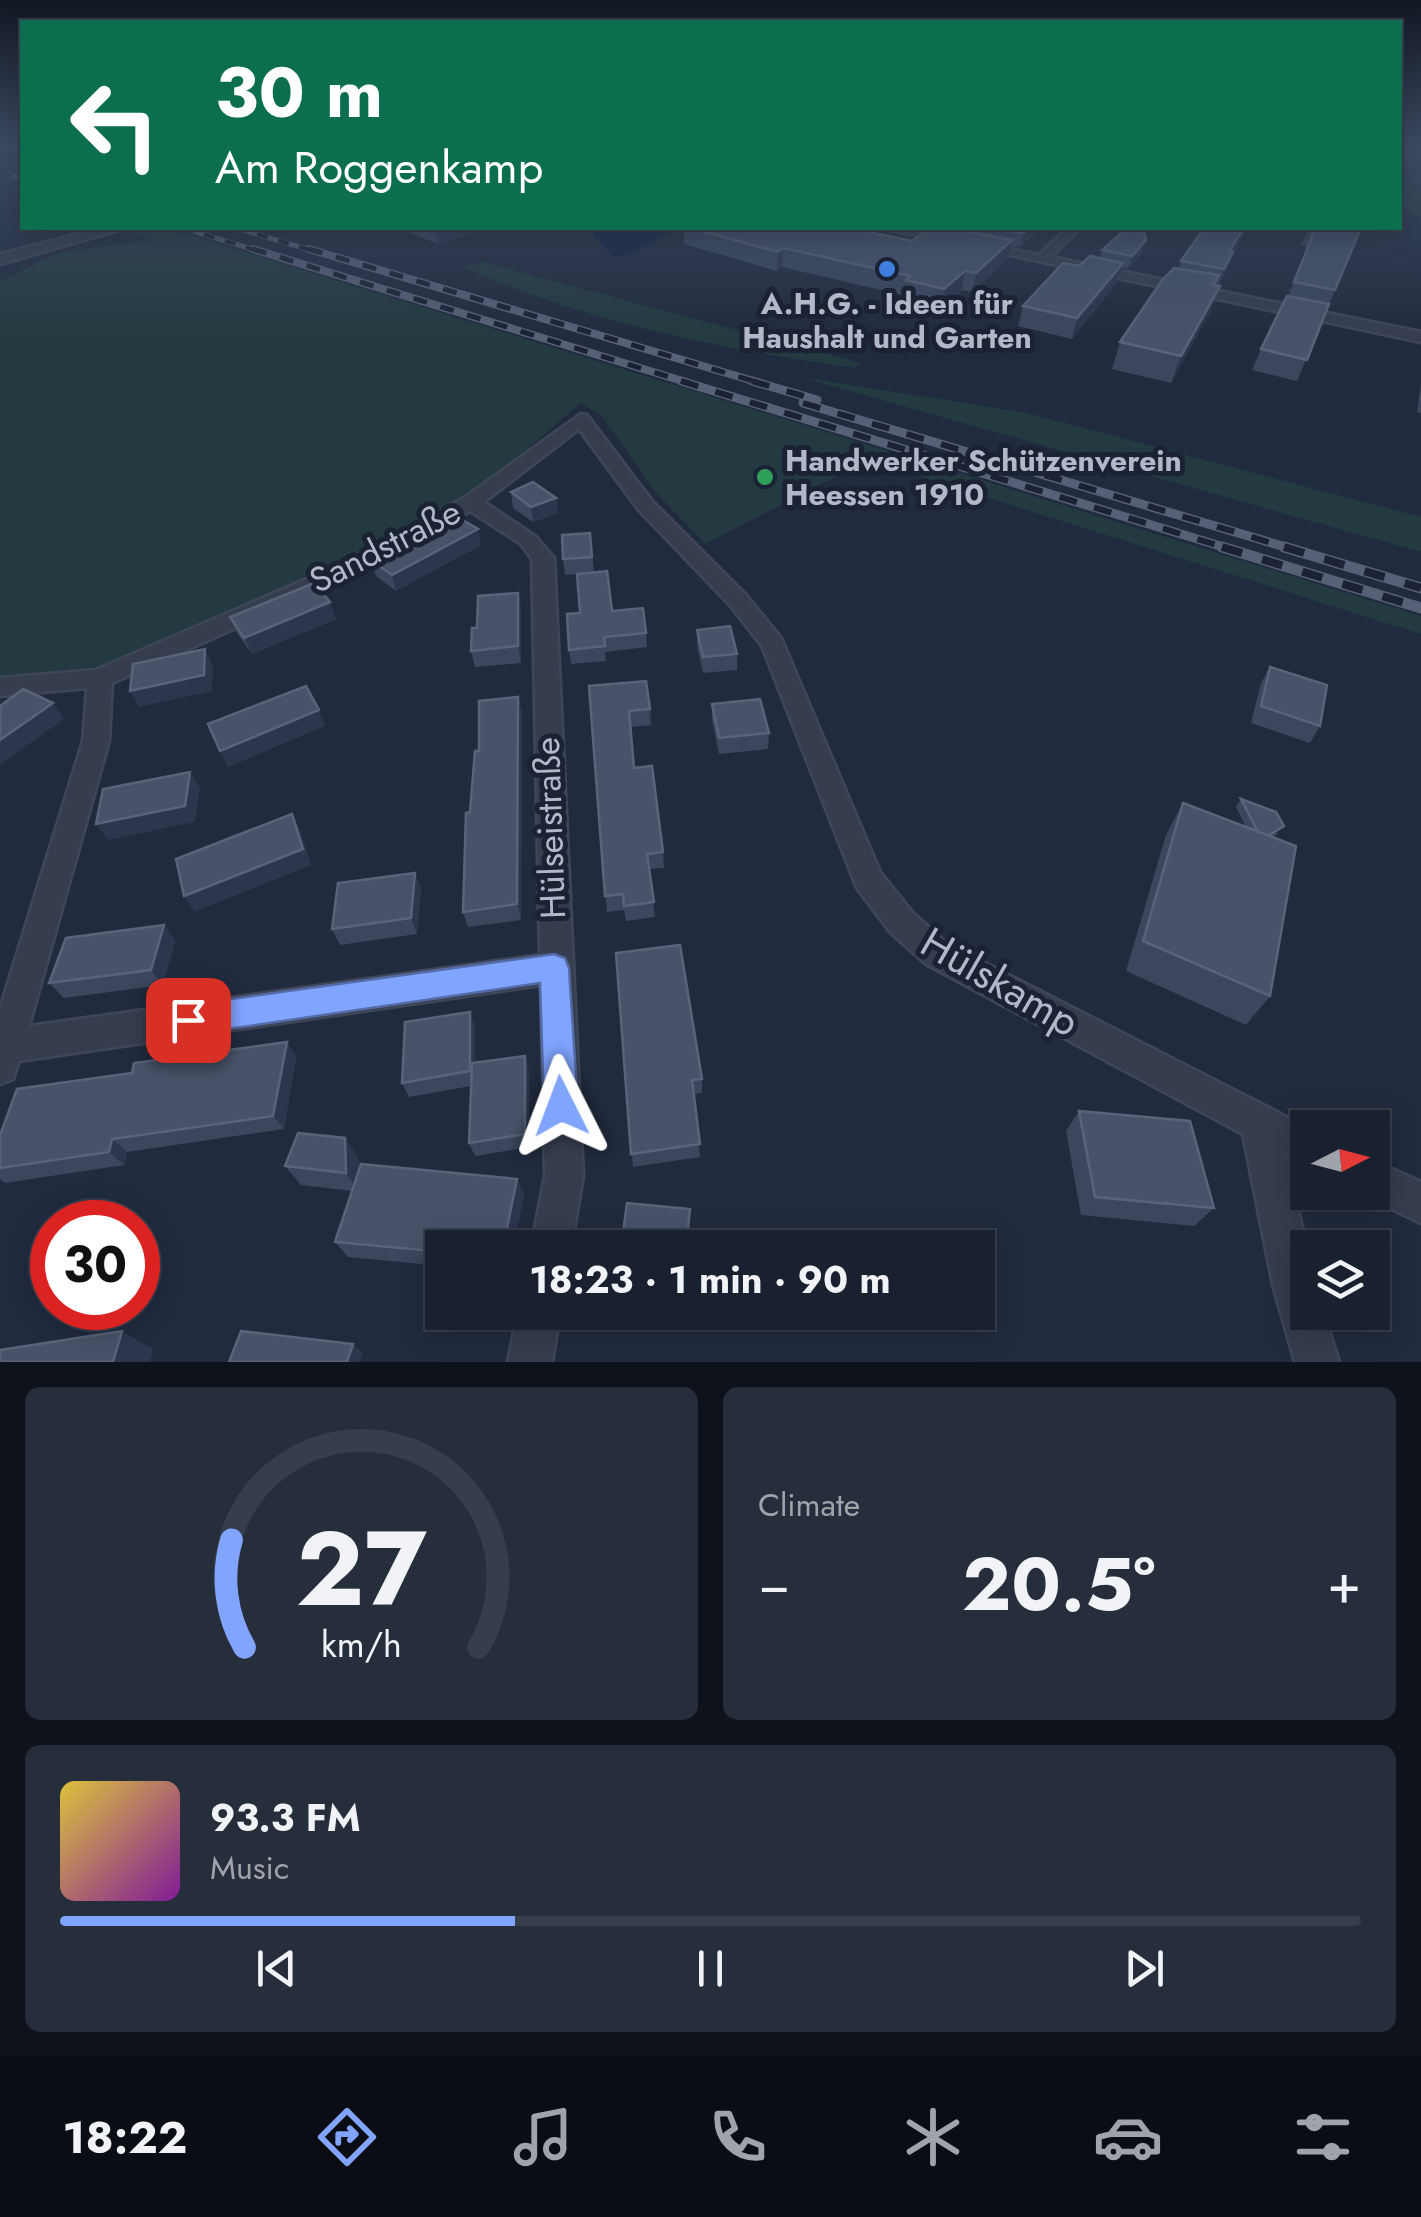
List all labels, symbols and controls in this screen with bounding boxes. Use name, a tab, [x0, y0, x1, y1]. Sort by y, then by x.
text: 30 m	[215, 42, 383, 143]
icon: left	[50, 60, 180, 190]
text: Am Roggenkamp	[215, 135, 543, 200]
marker: A.H.G. - Ideen für Haushalt und Garten	[876, 258, 898, 280]
place label: A.H.G. - Ideen für Haushalt und Garten	[742, 282, 1032, 359]
place label: Handwerker Schützenverein Heessen 1910	[785, 439, 1182, 516]
marker: Handwerker Schützenverein Heessen 1910	[754, 466, 776, 488]
street label: Sandstraße	[301, 487, 469, 605]
street label: Hülseistraße	[522, 736, 578, 920]
street label: Hülskamp	[909, 912, 1091, 1052]
pin	[146, 978, 231, 1063]
icon: arrive	[161, 993, 216, 1048]
position arrow	[509, 1054, 613, 1158]
north arrow	[1290, 1110, 1390, 1210]
map controls	[1290, 1110, 1390, 1330]
speed limit sign: 30	[30, 1200, 160, 1330]
button: layers	[1290, 1230, 1390, 1330]
text: 18:23 · 1 min · 90 m	[529, 1252, 891, 1307]
text: Climate	[758, 1482, 860, 1528]
text: 27	[296, 1494, 427, 1644]
text: 20.5°	[962, 1530, 1156, 1638]
text: −	[758, 1544, 790, 1624]
text: +	[1327, 1544, 1361, 1624]
text: km/h	[321, 1619, 402, 1670]
text: 93.3 FM	[210, 1790, 361, 1845]
text: Music	[210, 1845, 289, 1891]
icon: previous	[249, 1941, 304, 1996]
icon: pause	[683, 1941, 738, 1996]
icon: next	[1117, 1941, 1172, 1996]
icon: directions	[312, 2102, 382, 2172]
icon: music	[508, 2102, 578, 2172]
icon: phone	[703, 2102, 773, 2172]
icon: climate	[898, 2102, 968, 2172]
icon: car	[1093, 2102, 1163, 2172]
icon: filters	[1288, 2102, 1358, 2172]
text: 18:22	[63, 2105, 187, 2170]

